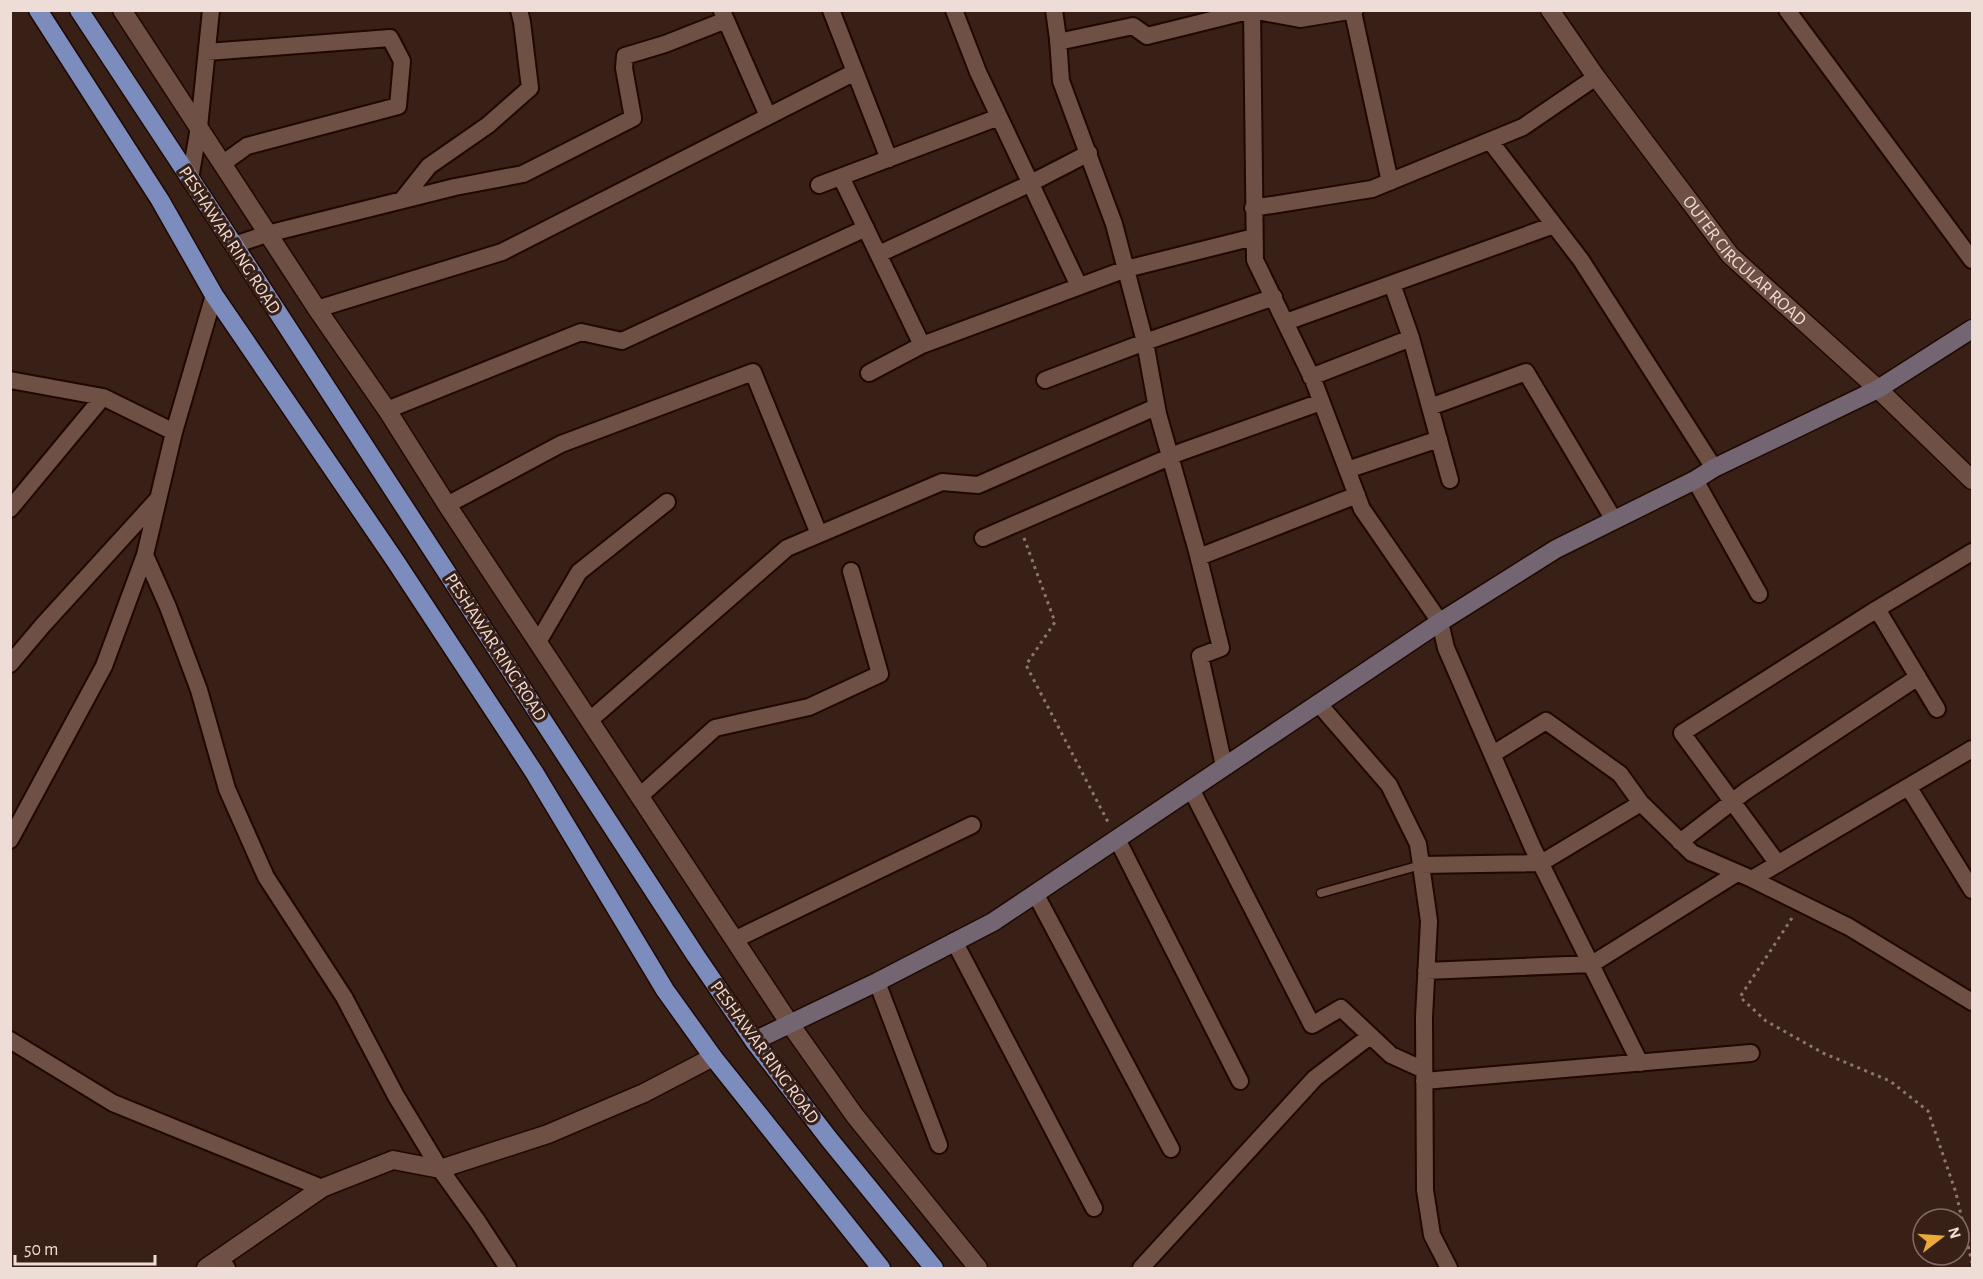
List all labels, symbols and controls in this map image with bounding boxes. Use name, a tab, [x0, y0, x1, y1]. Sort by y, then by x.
street label: PESHAWAR RING ROAD	[175, 164, 283, 317]
street label: OUTER CIRCULAR ROAD	[1679, 193, 1809, 329]
street label: PESHAWAR RING ROAD	[441, 571, 549, 724]
street label: PESHAWAR RING ROAD	[707, 978, 822, 1127]
north arrow	[1911, 1207, 1971, 1267]
text: N	[1945, 1225, 1964, 1241]
scale bar	[15, 1228, 154, 1266]
text: 50 m	[24, 1241, 58, 1259]

